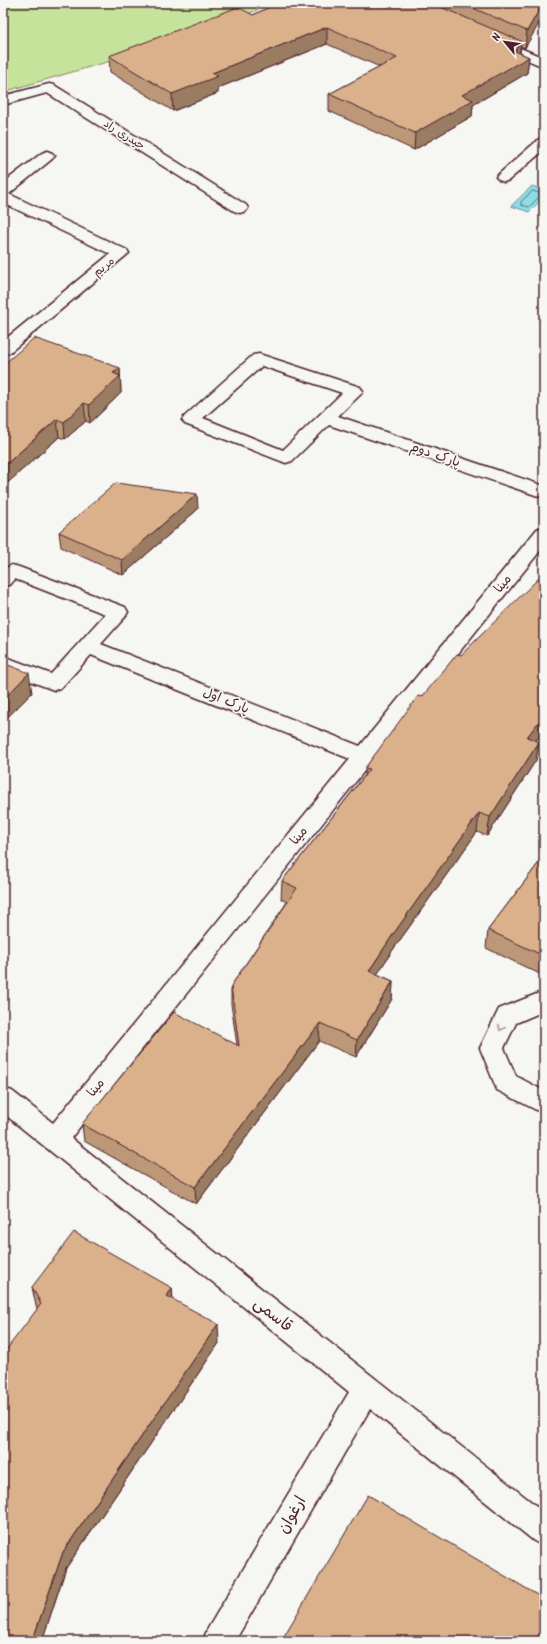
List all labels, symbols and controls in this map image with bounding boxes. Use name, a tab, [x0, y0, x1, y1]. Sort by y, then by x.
north arrow	[485, 22, 525, 62]
text: N	[488, 30, 507, 45]
street label: حیدری راد	[100, 115, 148, 155]
street label: مریم	[89, 253, 119, 281]
street label: پارک دوم	[407, 437, 463, 473]
street label: مینا	[489, 570, 517, 598]
street label: پارک اول	[200, 682, 253, 720]
street label: مینا	[285, 822, 313, 850]
one-way arrow	[498, 1023, 506, 1031]
street label: مینا	[82, 1074, 110, 1102]
street label: قاسمی	[248, 1291, 298, 1339]
street label: ارغوان	[271, 1491, 313, 1539]

